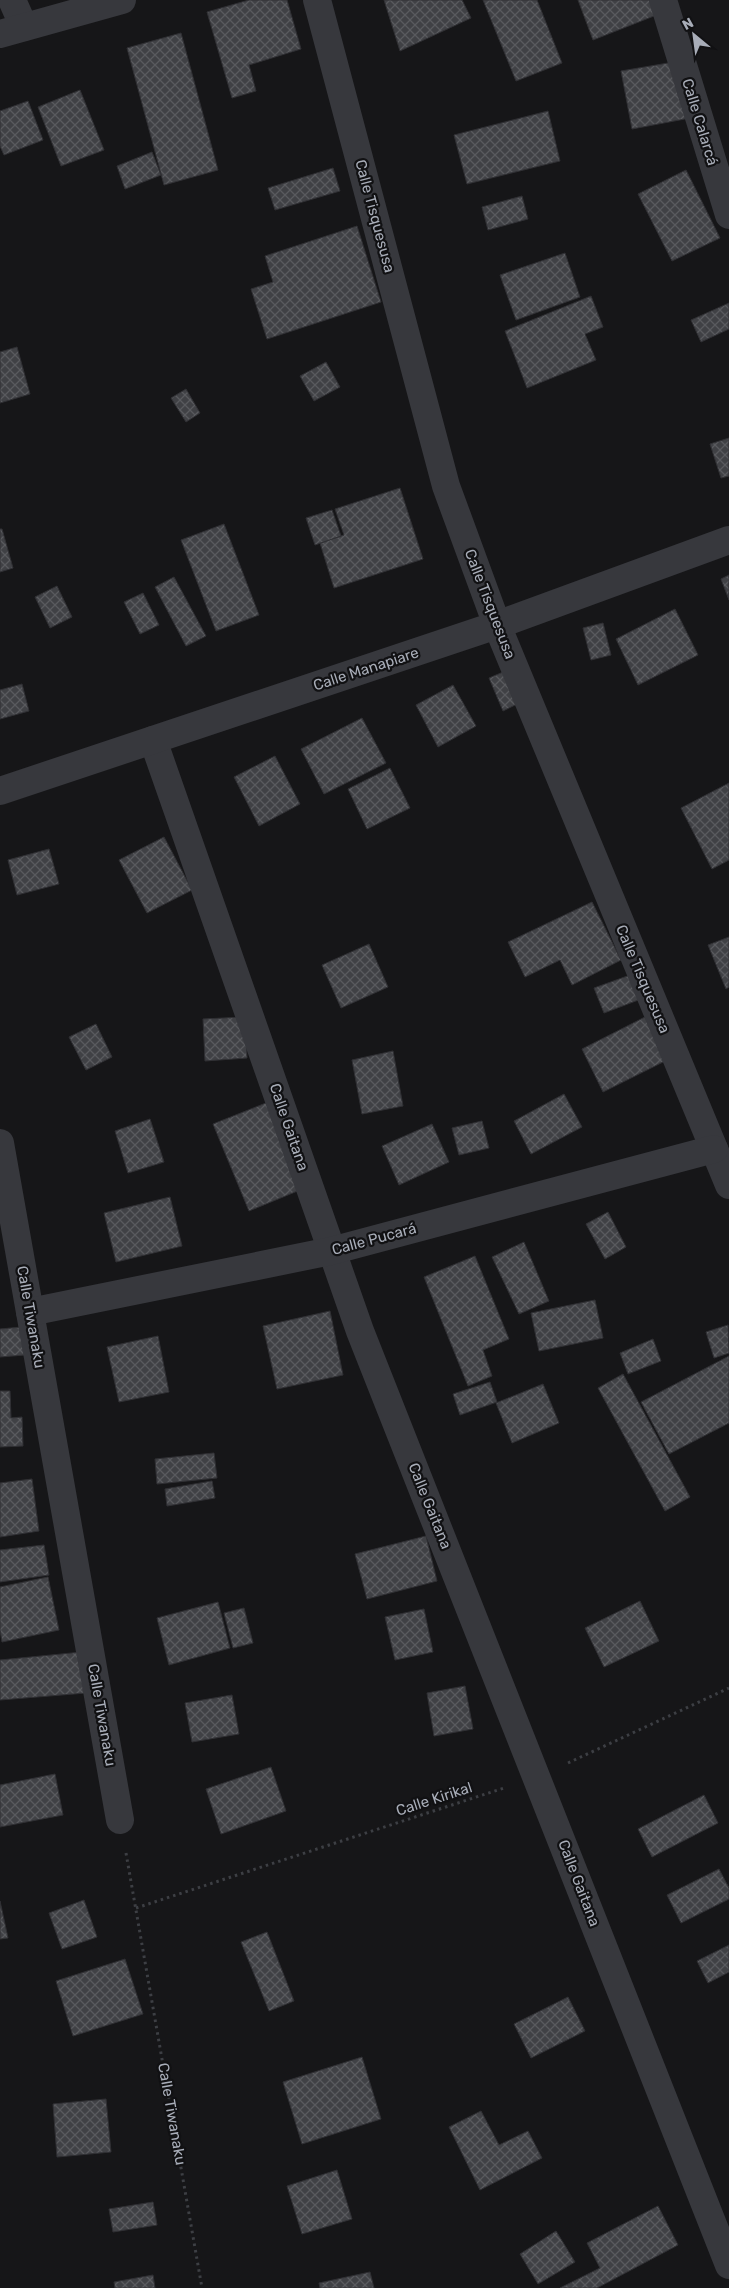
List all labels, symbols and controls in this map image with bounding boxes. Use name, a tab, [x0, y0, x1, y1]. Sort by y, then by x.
north arrow	[669, 10, 719, 60]
text: N	[679, 14, 696, 34]
street label: Calle Calarcá	[678, 76, 722, 168]
street label: Calle Tisquesusa	[351, 158, 399, 274]
street label: Calle Tisquesusa	[461, 547, 519, 661]
street label: Calle Manapiare	[311, 643, 421, 695]
street label: Calle Tisquesusa	[612, 922, 674, 1036]
street label: Calle Gaitana	[266, 1081, 312, 1173]
street label: Calle Pucará	[330, 1219, 418, 1259]
street label: Calle Tiwanaku	[13, 1264, 49, 1370]
street label: Calle Gaitana	[405, 1460, 455, 1552]
street label: Calle Tiwanaku	[84, 1662, 120, 1768]
street label: Calle Kirikal	[394, 1778, 474, 1820]
street label: Calle Gaitana	[554, 1837, 604, 1929]
street label: Calle Tiwanaku	[154, 2061, 190, 2167]

